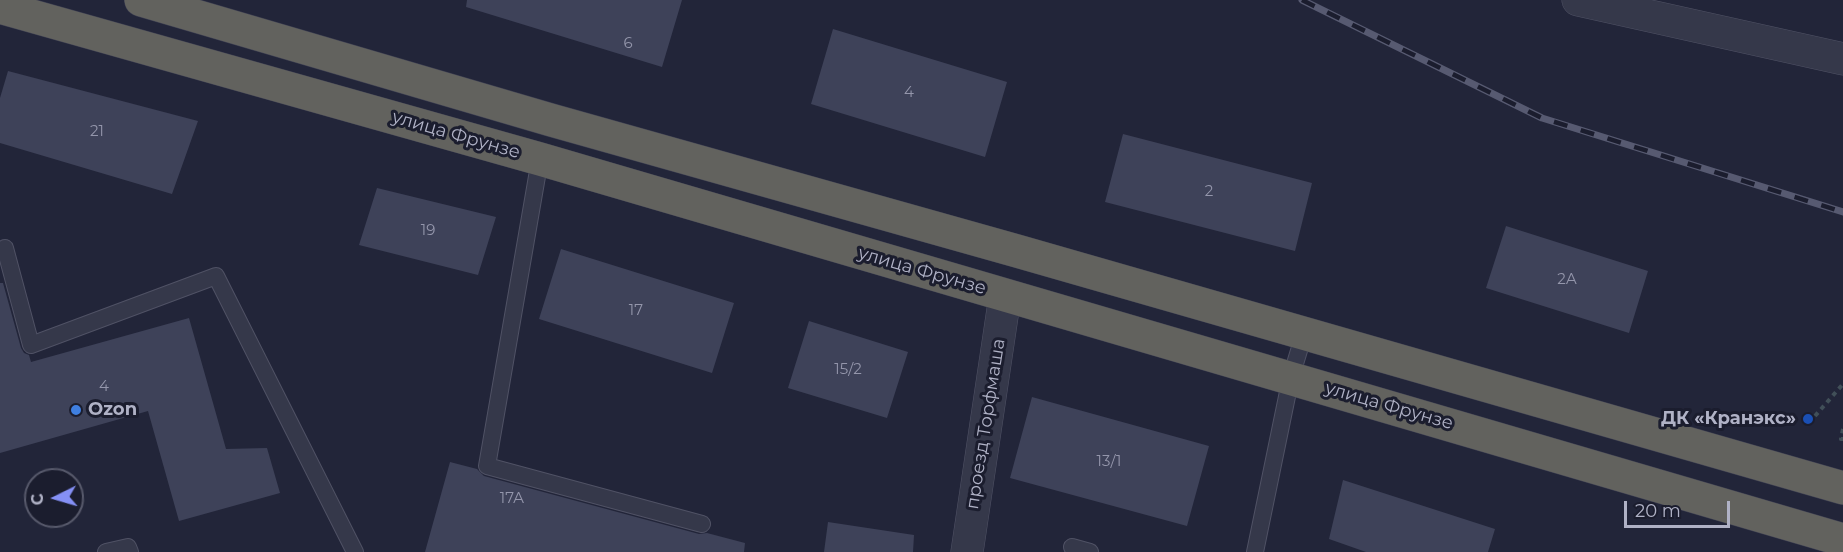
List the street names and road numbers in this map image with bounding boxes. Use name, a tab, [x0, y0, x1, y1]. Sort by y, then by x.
street label: улица Фрунзе	[389, 106, 523, 164]
street label: улица Фрунзе	[855, 242, 989, 300]
street label: проезд Торфмаша	[962, 337, 1010, 511]
street label: улица Фрунзе	[1322, 377, 1456, 435]

